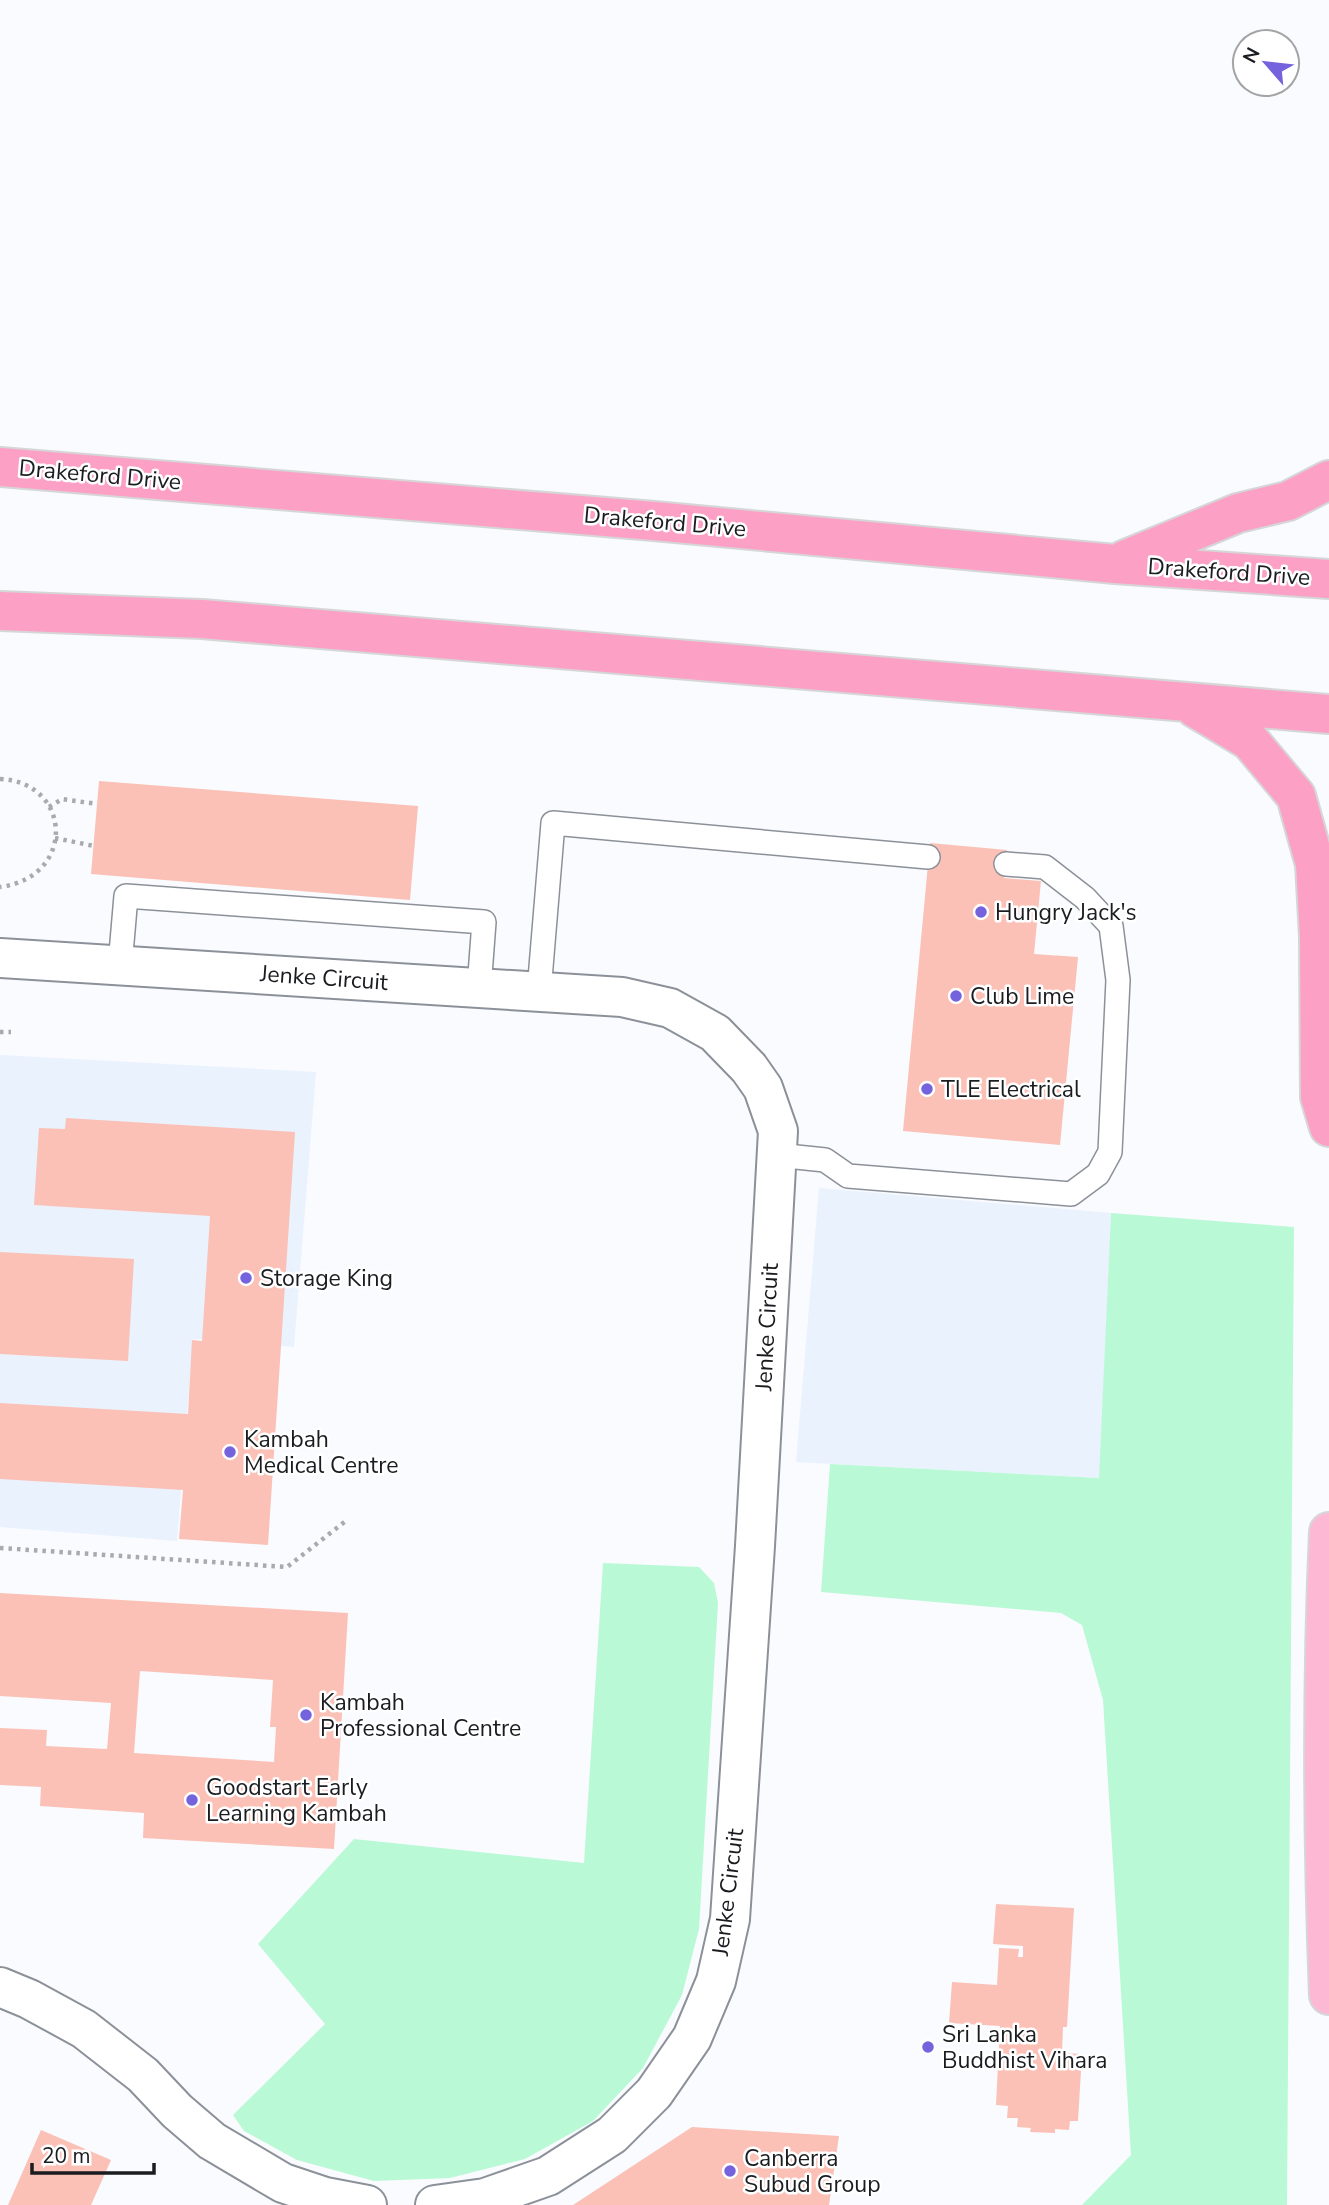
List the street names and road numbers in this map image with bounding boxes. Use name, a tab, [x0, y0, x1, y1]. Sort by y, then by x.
street label: Drakeford Drive	[18, 452, 182, 498]
street label: Drakeford Drive	[583, 499, 747, 545]
street label: Drakeford Drive	[1147, 551, 1311, 593]
street label: Jenke Circuit	[258, 958, 390, 998]
street label: Jenke Circuit	[748, 1261, 786, 1393]
street label: Jenke Circuit	[705, 1826, 751, 1958]

